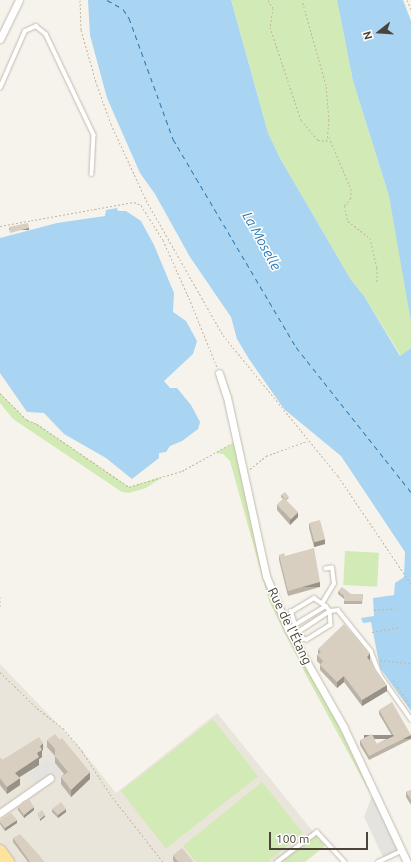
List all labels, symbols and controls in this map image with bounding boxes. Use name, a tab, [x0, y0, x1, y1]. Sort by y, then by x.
north arrow	[359, 12, 399, 52]
text: N	[361, 30, 374, 41]
water label: La Moselle	[239, 209, 285, 273]
street label: Rue de l'Étang	[265, 585, 315, 667]
scale bar	[271, 824, 370, 850]
text: 100 m	[276, 832, 309, 845]

